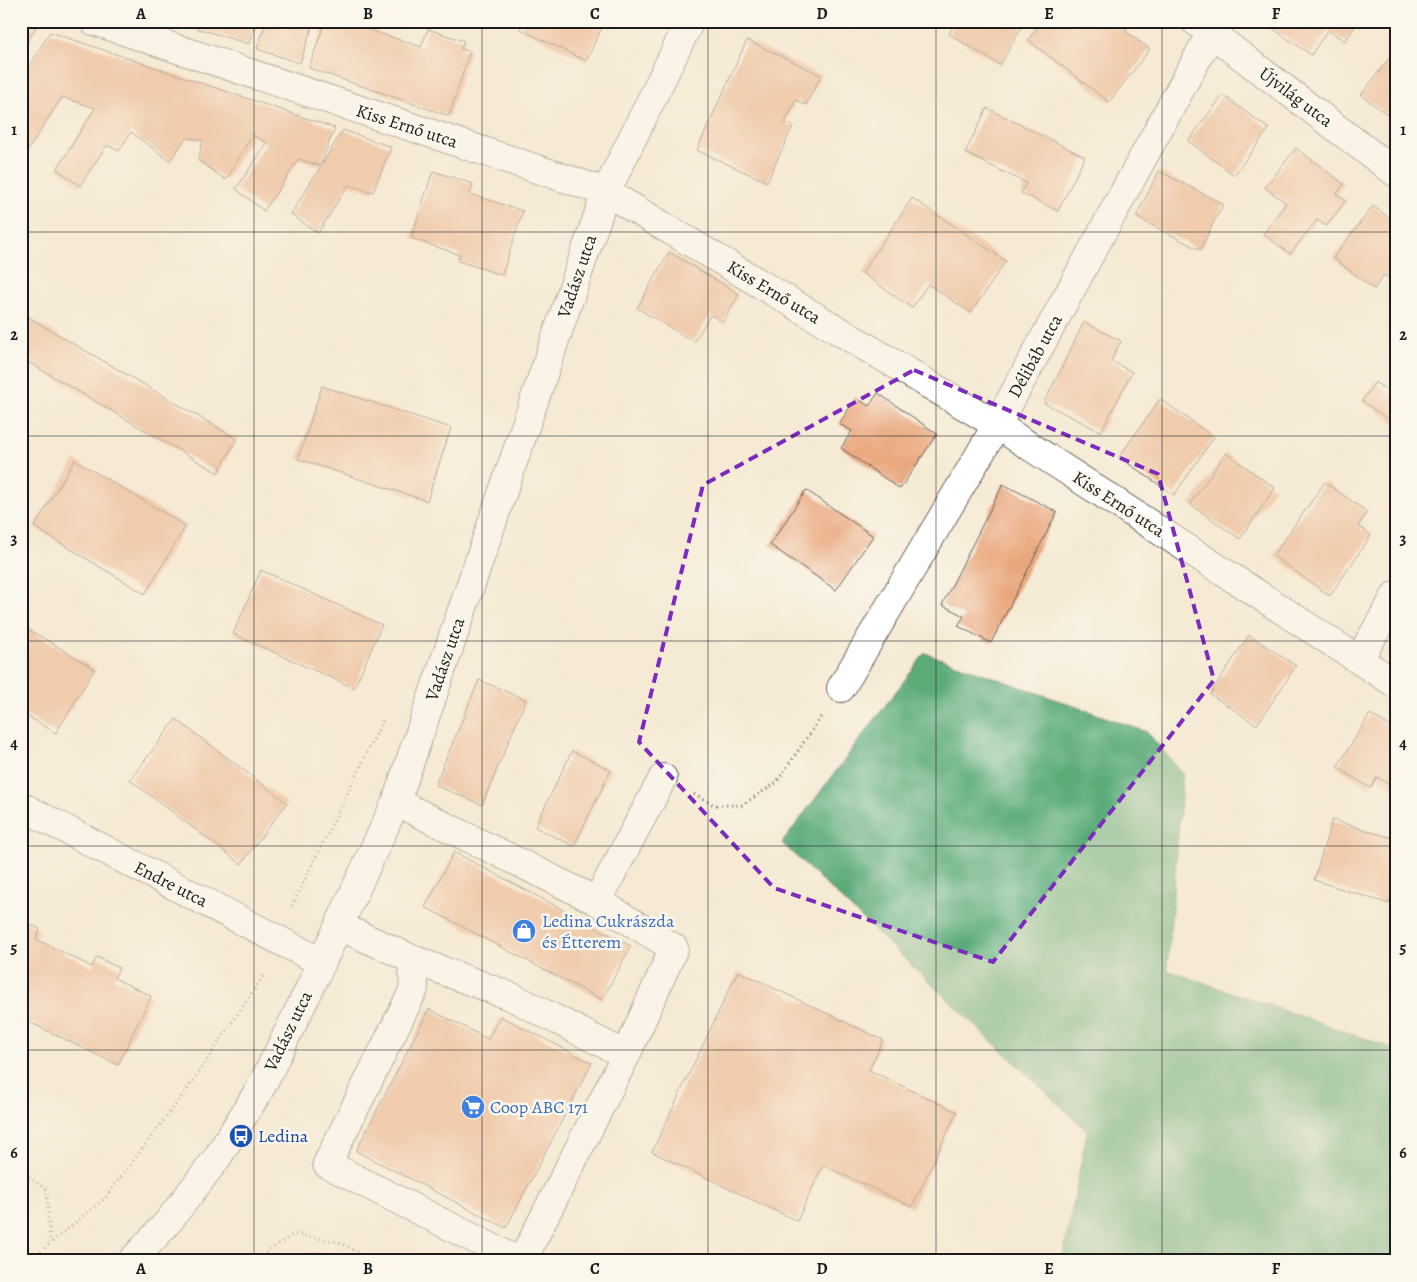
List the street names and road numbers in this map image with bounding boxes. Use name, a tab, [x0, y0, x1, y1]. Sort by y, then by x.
street label: Újvilág utca	[1254, 61, 1338, 133]
street label: Kiss Ernő utca	[353, 98, 461, 154]
street label: Vadász utca	[551, 231, 603, 322]
street label: Kiss Ernő utca	[723, 255, 826, 330]
street label: Délibáb utca	[1002, 309, 1068, 402]
street label: Kiss Ernő utca	[1068, 465, 1170, 543]
street label: Vadász utca	[419, 614, 471, 705]
street label: Endre utca	[130, 855, 212, 913]
street label: Vadász utca	[258, 986, 318, 1076]

